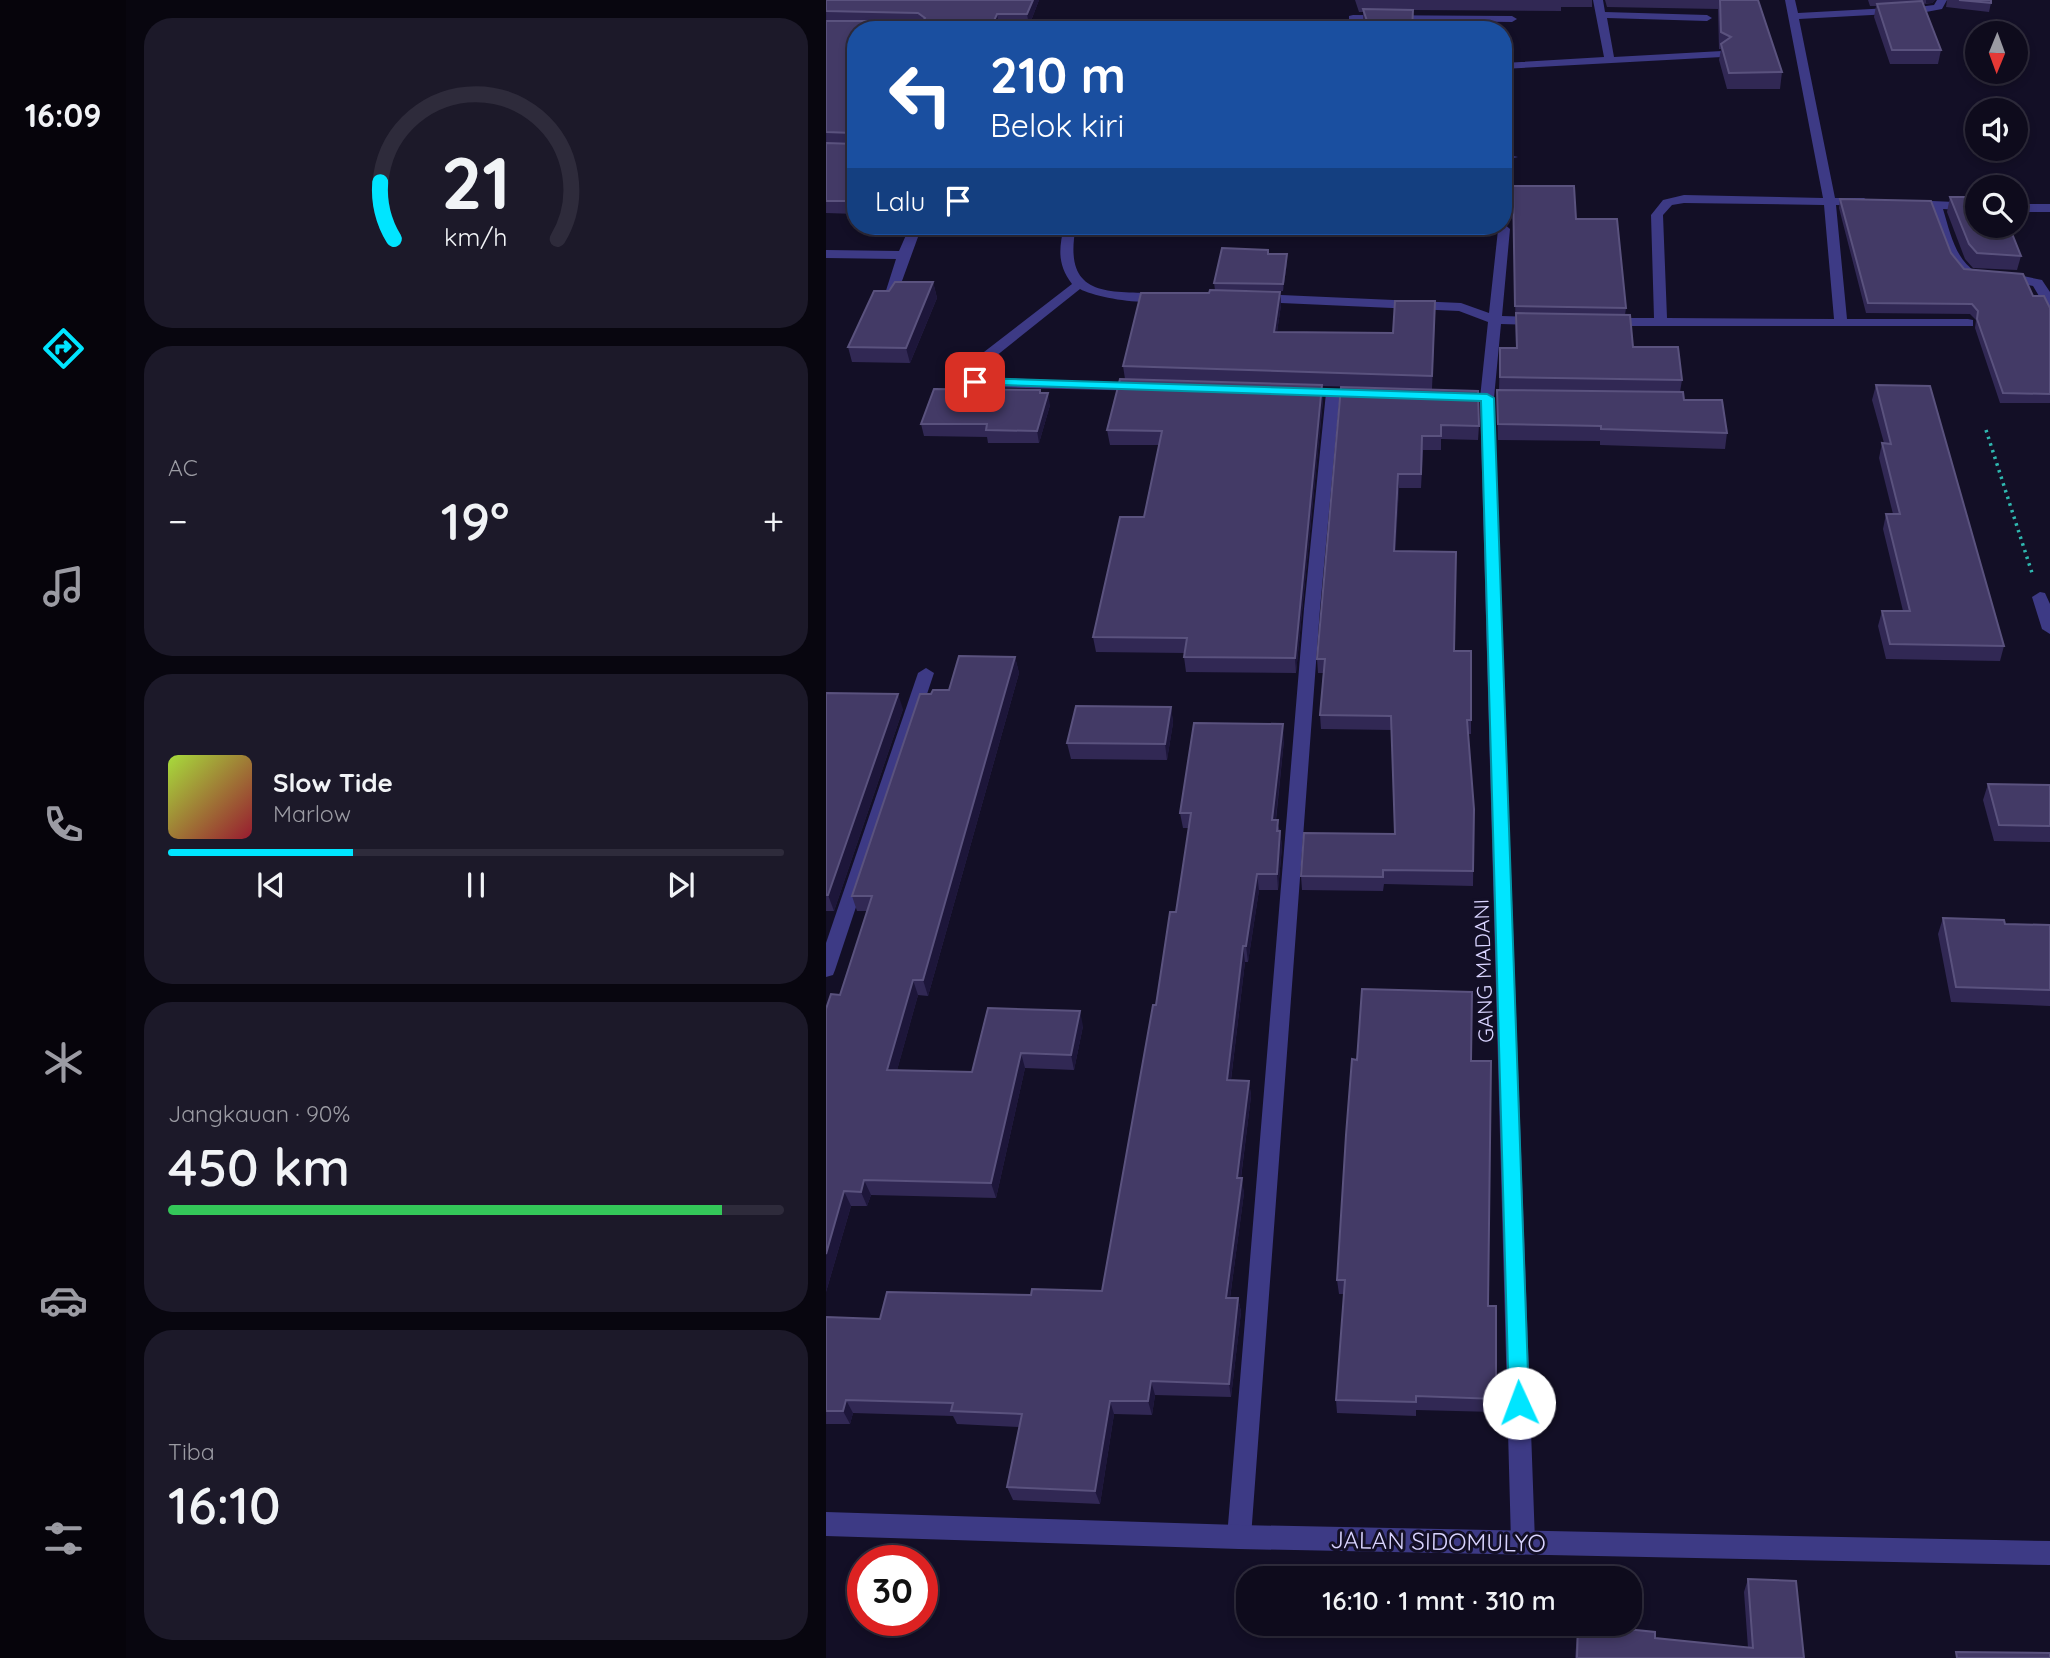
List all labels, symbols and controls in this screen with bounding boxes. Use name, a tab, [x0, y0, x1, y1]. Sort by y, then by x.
north arrow	[1965, 21, 2028, 84]
map controls	[1965, 21, 2028, 238]
text: 210 m	[990, 44, 1126, 105]
icon: left	[875, 49, 966, 140]
text: 16:09	[25, 95, 101, 135]
button: sound	[1965, 98, 2028, 161]
text: Belok kiri	[990, 105, 1124, 145]
text: 21	[441, 136, 511, 227]
button: search	[1965, 175, 2028, 238]
icon: arrive	[939, 182, 977, 220]
text: Lalu	[875, 185, 925, 218]
text: km/h	[444, 221, 508, 252]
icon: directions	[39, 324, 88, 373]
pin	[945, 352, 1005, 412]
icon: arrive	[956, 363, 994, 401]
text: AC	[168, 453, 198, 482]
text: 19°	[441, 488, 510, 553]
text: −	[168, 497, 188, 545]
text: +	[763, 497, 784, 545]
icon: music	[39, 562, 88, 611]
text: Slow Tide	[273, 766, 393, 799]
text: Marlow	[273, 799, 351, 828]
icon: phone	[39, 800, 88, 849]
icon: previous	[252, 866, 290, 904]
icon: pause	[457, 866, 495, 904]
icon: next	[662, 866, 700, 904]
street label: GANG MADANI	[1467, 899, 1499, 1043]
icon: climate	[39, 1038, 88, 1087]
text: Jangkauan · 90%	[168, 1099, 350, 1128]
text: 450 km	[168, 1134, 350, 1199]
icon: car	[39, 1276, 88, 1325]
position arrow	[1482, 1366, 1556, 1440]
text: Tiba	[168, 1437, 215, 1466]
text: 16:10	[168, 1472, 281, 1537]
icon: filters	[39, 1514, 88, 1563]
street label: JALAN SIDOMULYO	[1330, 1524, 1546, 1558]
speed limit sign: 30	[847, 1545, 938, 1636]
text: 16:10 · 1 mnt · 310 m	[1322, 1584, 1556, 1617]

